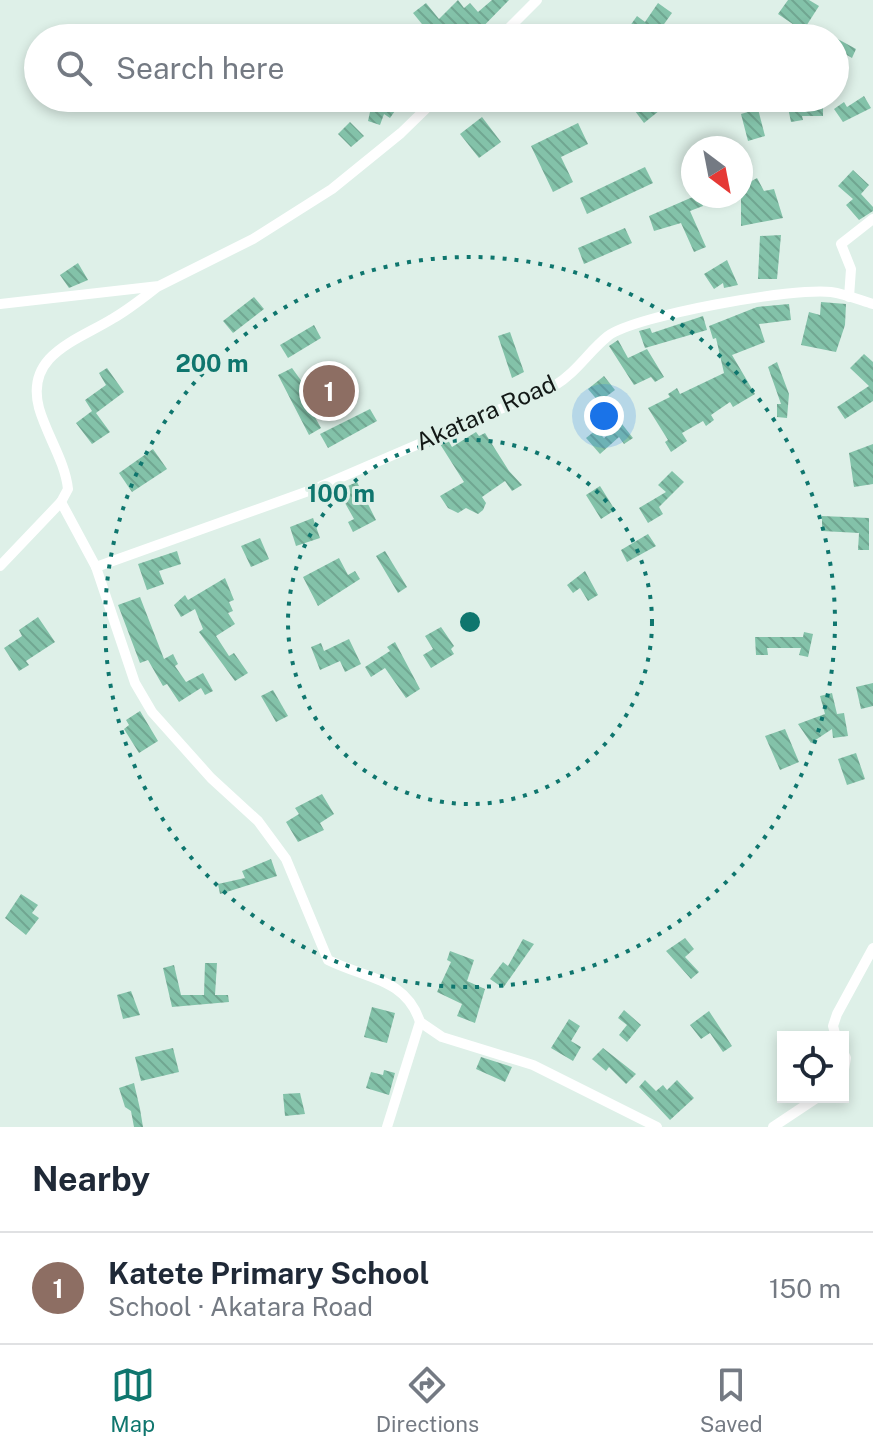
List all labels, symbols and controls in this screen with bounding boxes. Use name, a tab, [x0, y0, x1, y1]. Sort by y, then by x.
search box	[24, 24, 849, 112]
icon: search	[52, 46, 96, 90]
text: Search here	[116, 50, 284, 86]
north arrow	[681, 136, 753, 208]
text: 200 m	[175, 349, 249, 377]
pin: 1	[303, 361, 355, 421]
street label: Akatara Road	[411, 369, 560, 455]
your location	[584, 396, 624, 436]
text: 100 m	[307, 479, 375, 507]
centre of rings	[456, 608, 484, 636]
map controls	[777, 1031, 849, 1103]
button: locate	[777, 1031, 849, 1103]
text: Nearby	[32, 1159, 150, 1199]
text: Katete Primary School	[108, 1255, 429, 1291]
text: 1	[52, 1273, 64, 1304]
text: 150 m	[769, 1273, 841, 1304]
text: School · Akatara Road	[108, 1291, 373, 1322]
tab: Map	[110, 1363, 155, 1437]
tab: Directions	[376, 1363, 479, 1437]
tab: Saved	[700, 1363, 763, 1437]

